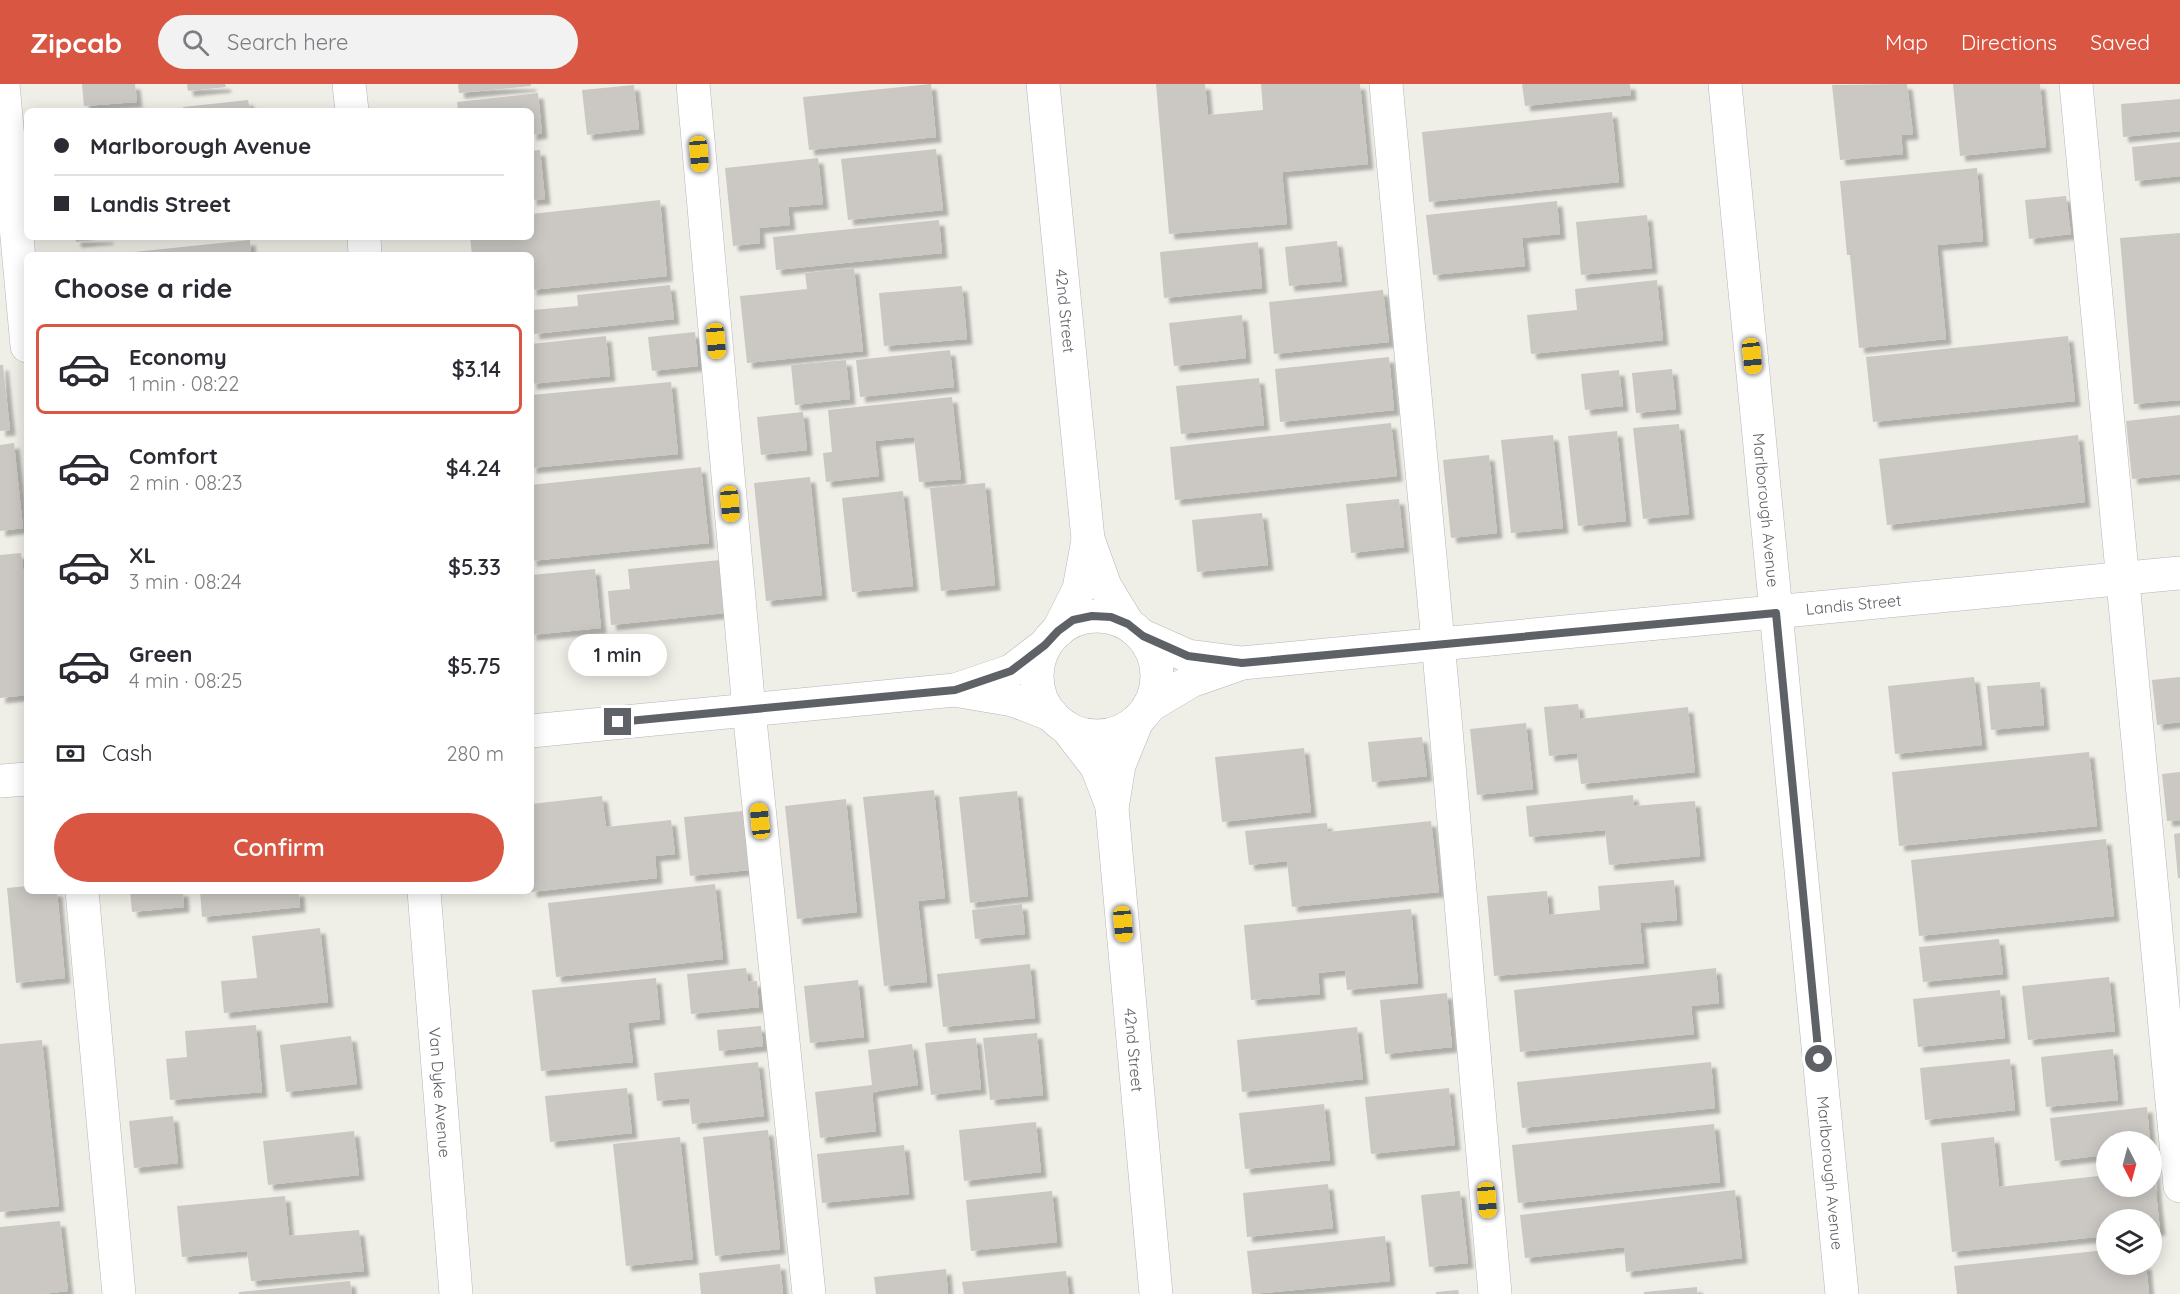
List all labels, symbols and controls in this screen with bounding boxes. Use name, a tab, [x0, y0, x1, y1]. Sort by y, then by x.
search box	[158, 15, 578, 69]
text: Zipcab	[30, 25, 122, 60]
icon: search	[179, 26, 212, 59]
text: Search here	[227, 28, 349, 56]
text: Map	[1885, 29, 1928, 55]
text: Directions	[1961, 29, 2057, 55]
text: Saved	[2090, 29, 2150, 55]
text: Marlborough Avenue	[90, 132, 311, 160]
car	[688, 135, 710, 173]
text: Landis Street	[90, 190, 231, 218]
street label: 42nd Street	[1051, 268, 1080, 354]
text: Choose a ride	[54, 271, 232, 305]
car	[705, 322, 727, 360]
car	[1741, 337, 1763, 375]
icon: car	[57, 342, 111, 396]
text: Economy	[129, 343, 227, 371]
text: $3.14	[452, 355, 501, 383]
text: 1 min · 08:22	[129, 371, 239, 396]
street label: Marlborough Avenue	[1749, 432, 1784, 588]
icon: car	[57, 441, 111, 495]
text: Comfort	[129, 442, 218, 470]
text: $4.24	[446, 454, 501, 482]
text: 2 min · 08:23	[129, 470, 242, 495]
car	[719, 485, 741, 523]
icon: car	[57, 540, 111, 594]
text: XL	[129, 541, 156, 569]
text: $5.33	[448, 553, 501, 581]
text: 3 min · 08:24	[129, 569, 242, 594]
street label: Landis Street	[1805, 590, 1902, 619]
callout: 1 min	[568, 635, 668, 677]
icon: car	[57, 639, 111, 693]
text: Green	[129, 640, 192, 668]
text: 1 min	[594, 642, 641, 667]
text: $5.75	[447, 652, 501, 680]
text: 4 min · 08:25	[129, 668, 242, 693]
route end	[604, 708, 631, 735]
icon: cash	[54, 737, 87, 770]
text: Cash	[102, 739, 153, 767]
text: 280 m	[447, 741, 504, 766]
car	[749, 802, 771, 840]
button: Confirm	[54, 813, 504, 882]
car	[1112, 905, 1134, 943]
street label: 42nd Street	[1120, 1007, 1148, 1093]
street label: Van Dyke Avenue	[425, 1026, 455, 1158]
route start	[1805, 1045, 1832, 1072]
street label: Marlborough Avenue	[1813, 1095, 1848, 1251]
north arrow	[2096, 1131, 2162, 1197]
map controls	[2096, 1131, 2162, 1275]
car	[1476, 1181, 1498, 1219]
button: layers	[2096, 1209, 2162, 1275]

